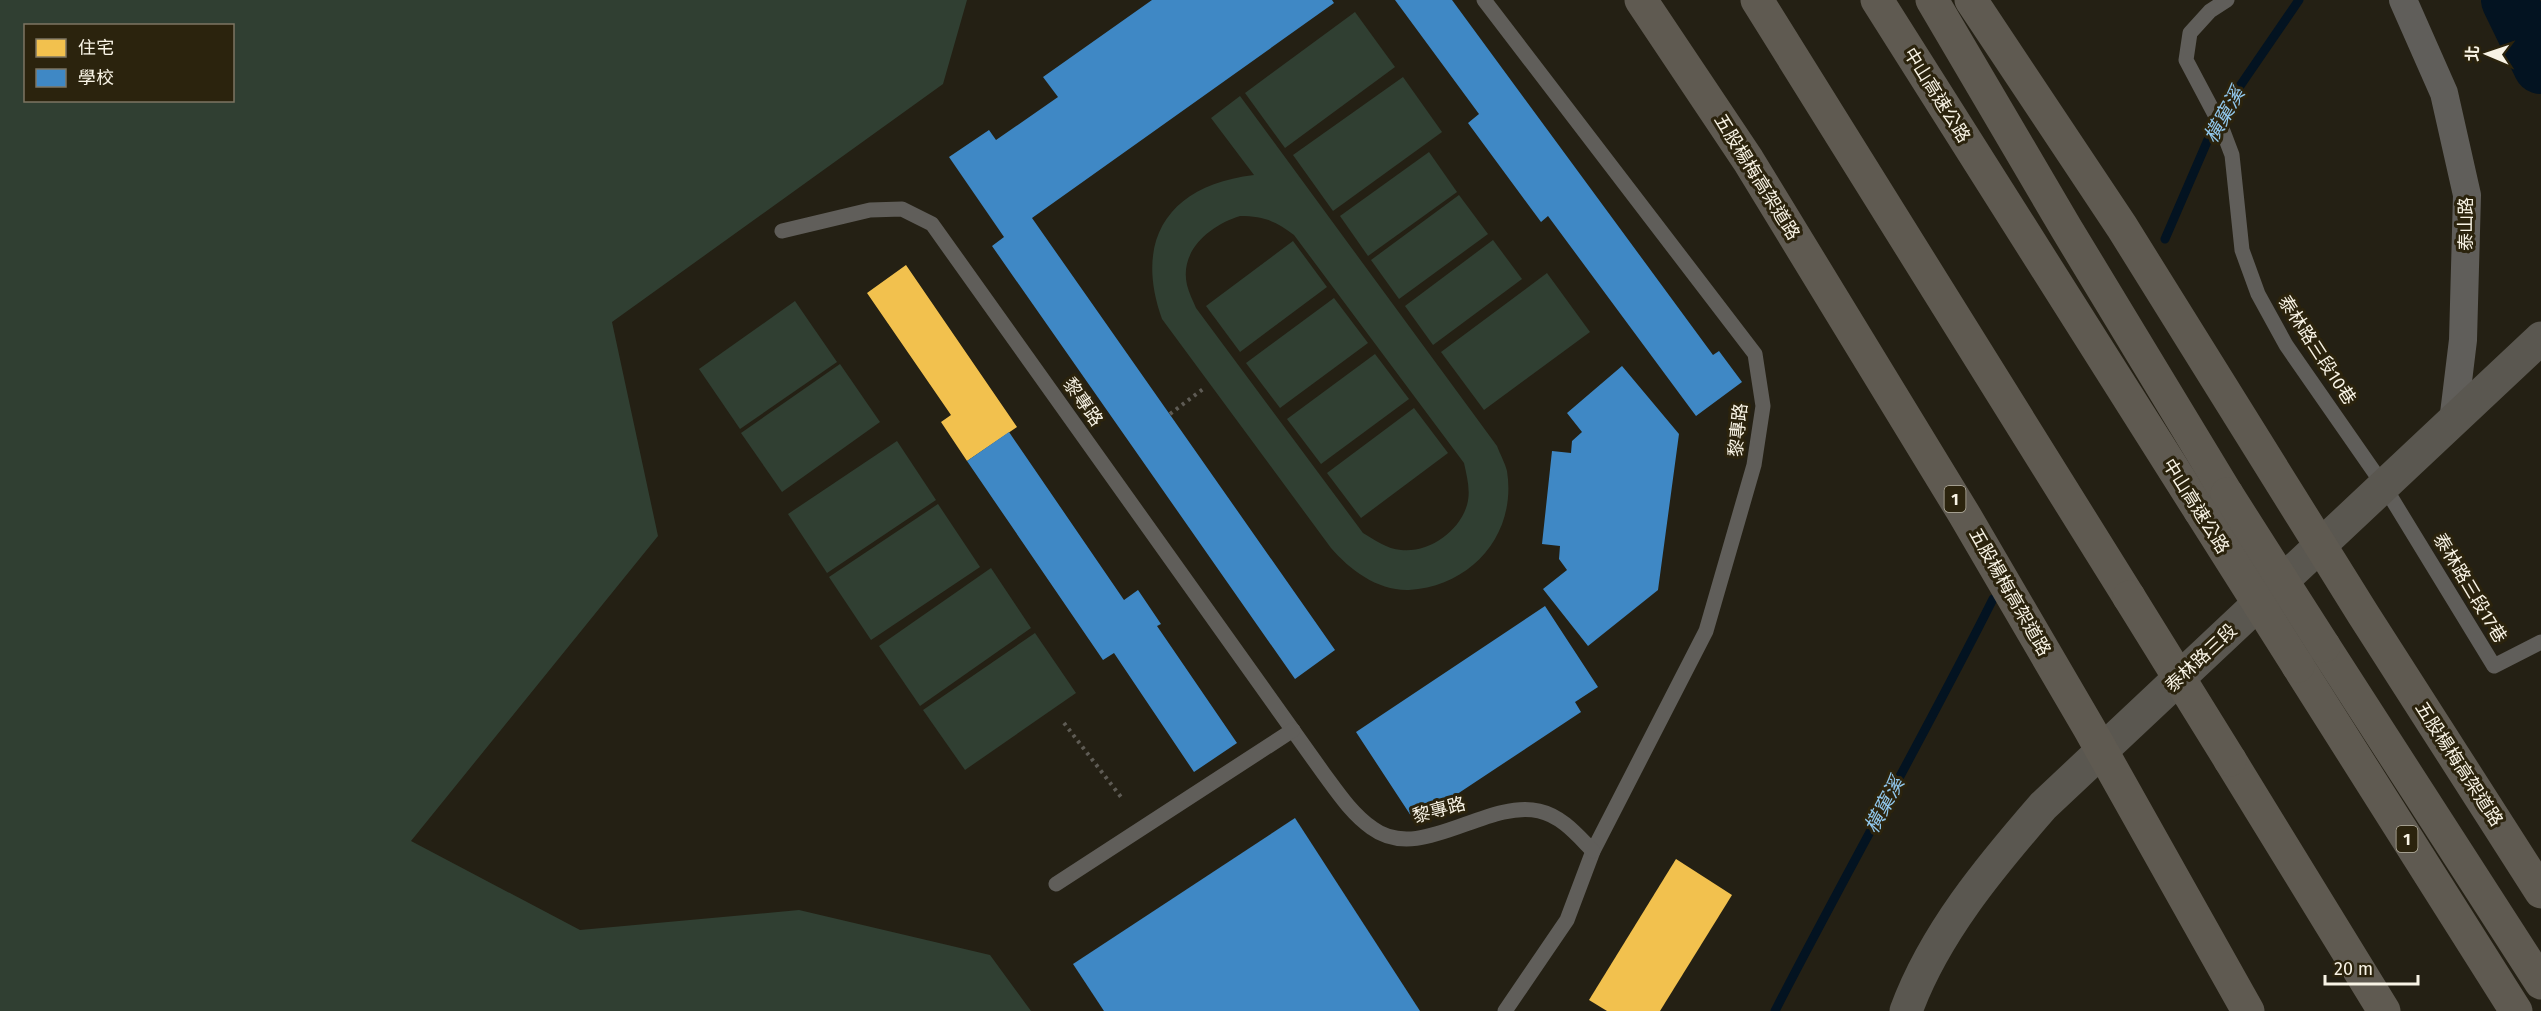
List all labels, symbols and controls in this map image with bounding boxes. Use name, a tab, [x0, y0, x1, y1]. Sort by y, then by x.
legend	[24, 24, 234, 102]
north arrow	[2457, 24, 2517, 84]
text: 住宅	[78, 37, 114, 59]
street label: 中山高速公路	[1899, 43, 1975, 147]
text: 北	[2463, 45, 2482, 62]
text: 學校	[78, 67, 114, 89]
water label: 橫窠溪	[2199, 80, 2251, 147]
street label: 五股楊梅高架道路	[1710, 110, 1804, 244]
street label: 泰山路	[2455, 197, 2477, 251]
street label: 泰林路三段10巷	[2274, 291, 2360, 409]
street label: 黎專路	[1059, 374, 1107, 430]
street label: 黎專路	[1724, 402, 1752, 458]
street label: 中山高速公路	[2158, 454, 2234, 558]
road number: 1	[1944, 486, 1966, 512]
street label: 五股楊梅高架道路	[1964, 524, 2056, 660]
street label: 泰林路三段17巷	[2429, 529, 2511, 647]
street label: 泰林路三段	[2161, 619, 2241, 697]
street label: 五股楊梅高架道路	[2411, 698, 2507, 830]
water label: 橫窠溪	[1859, 770, 1910, 837]
street label: 黎專路	[1410, 792, 1468, 828]
road number: 1	[2396, 826, 2418, 852]
scale bar	[2325, 948, 2418, 986]
text: 20 m	[2334, 958, 2373, 980]

